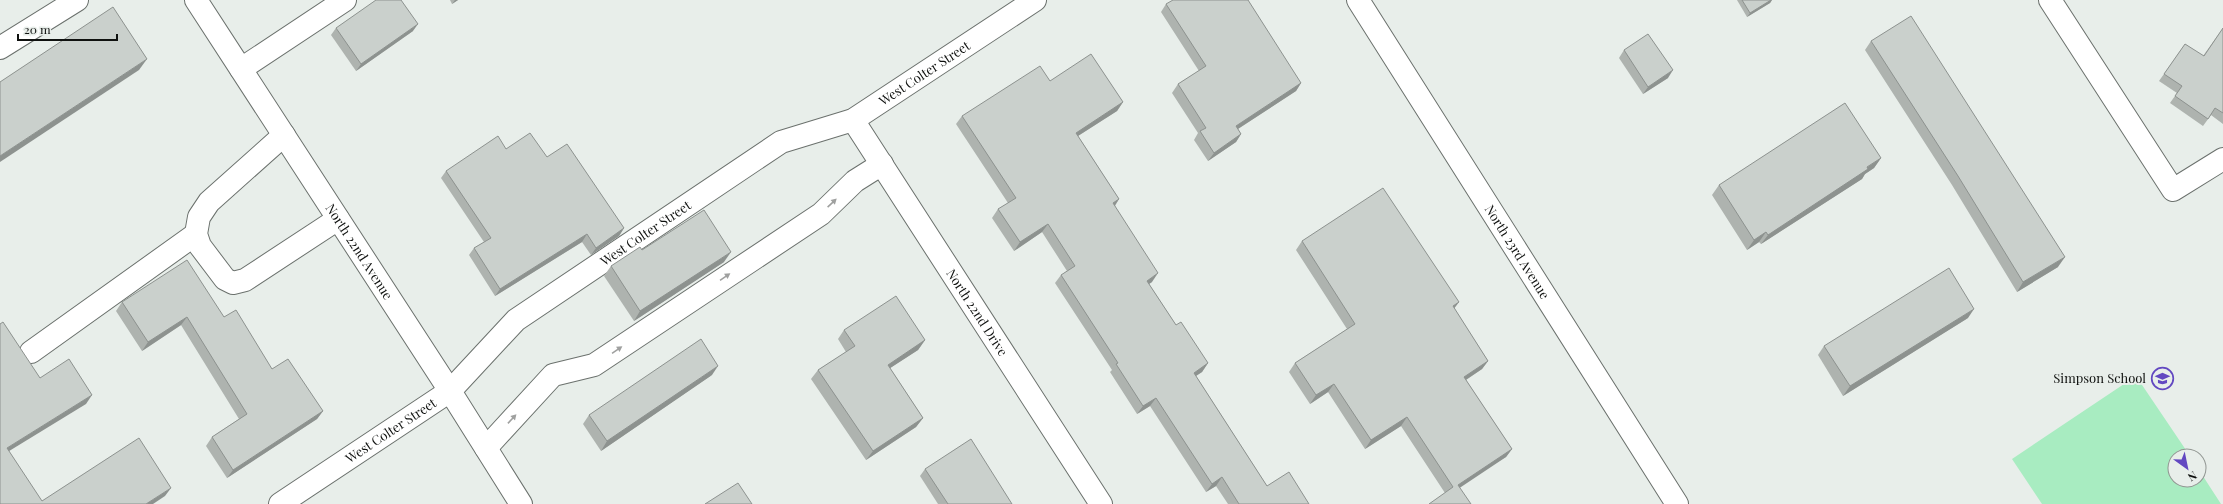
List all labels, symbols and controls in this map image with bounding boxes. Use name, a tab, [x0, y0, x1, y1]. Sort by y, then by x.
scale bar	[18, 16, 117, 42]
text: 20 m	[24, 21, 51, 37]
street label: West Colter Street	[874, 36, 973, 109]
street label: West Colter Street	[596, 196, 694, 270]
one-way arrow	[826, 199, 837, 208]
street label: North 22nd Avenue	[323, 200, 397, 303]
street label: North 23rd Avenue	[1482, 201, 1554, 302]
street label: North 22nd Drive	[943, 265, 1012, 359]
one-way arrow	[719, 274, 731, 281]
one-way arrow	[611, 346, 623, 353]
school or university icon: Simpson School	[2149, 365, 2175, 391]
place label: Simpson School	[2053, 369, 2146, 386]
street label: West Colter Street	[341, 393, 439, 467]
one-way arrow	[507, 415, 516, 424]
north arrow	[2167, 448, 2207, 488]
text: N	[2185, 468, 2200, 485]

